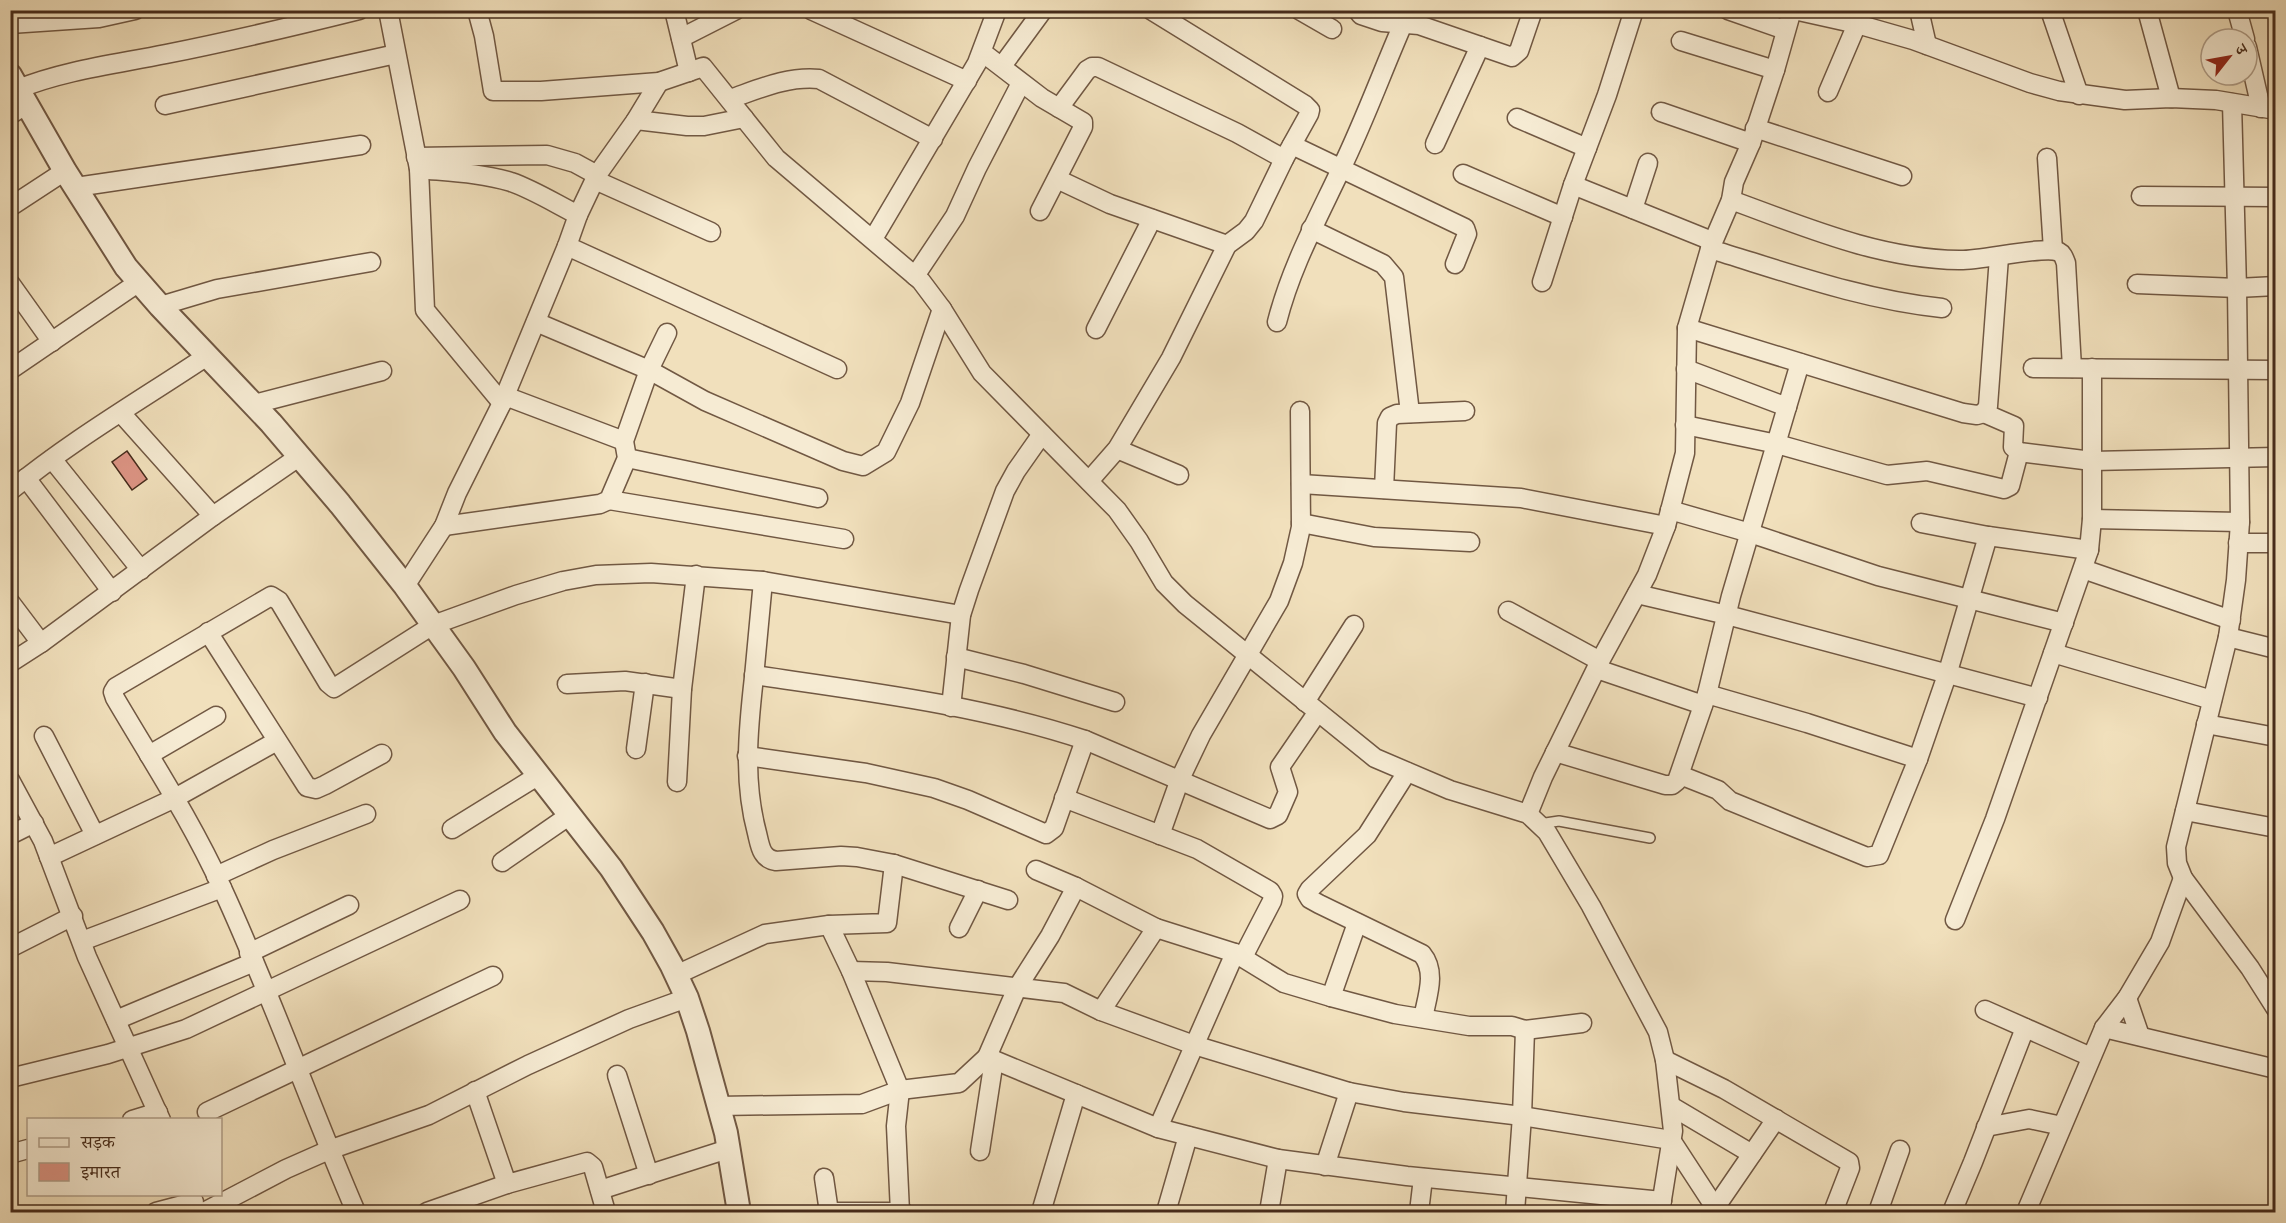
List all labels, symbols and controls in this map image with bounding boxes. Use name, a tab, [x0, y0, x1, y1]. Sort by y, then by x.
north arrow	[2199, 27, 2259, 87]
text: उ	[2231, 40, 2253, 60]
legend	[27, 1118, 222, 1196]
text: सड़क	[80, 1131, 116, 1153]
text: इमारत	[80, 1161, 121, 1183]

